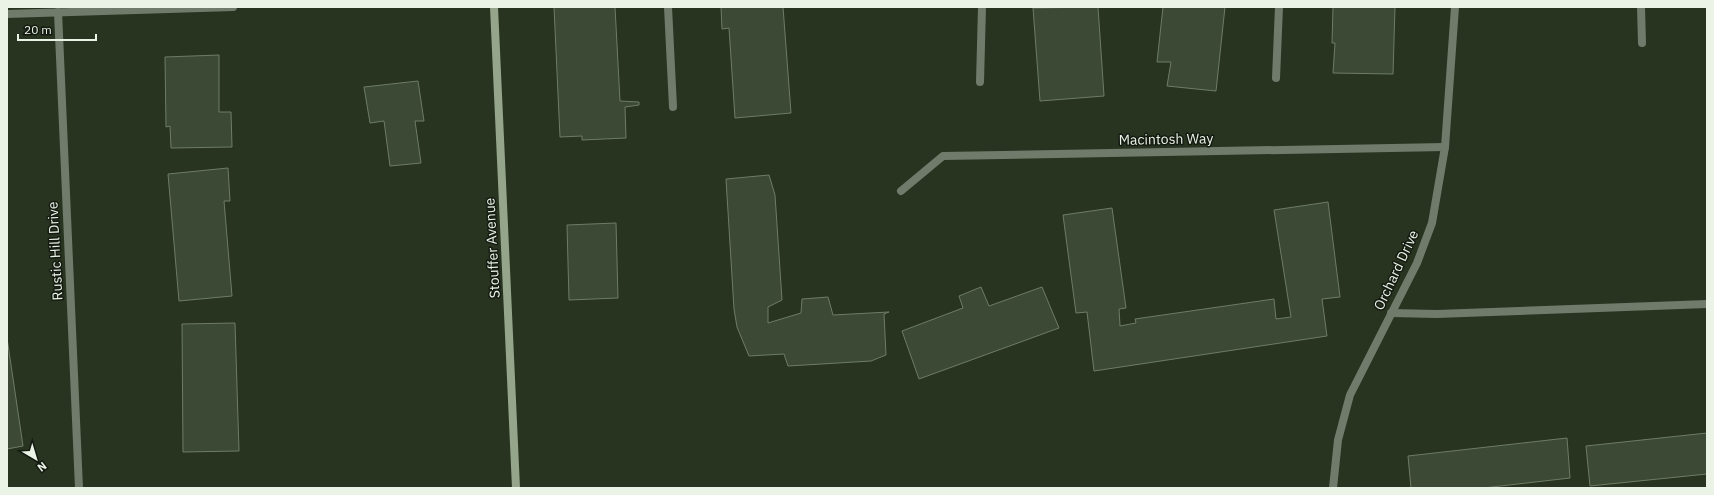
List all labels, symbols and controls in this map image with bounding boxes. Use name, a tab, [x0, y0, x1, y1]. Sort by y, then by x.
scale bar	[18, 16, 96, 42]
text: 20 m	[24, 22, 52, 37]
street label: Macintosh Way	[1118, 129, 1214, 149]
street label: Stouffer Avenue	[480, 197, 504, 299]
street label: Rustic Hill Drive	[43, 201, 67, 301]
street label: Orchard Drive	[1370, 227, 1423, 313]
north arrow	[16, 439, 56, 479]
text: N	[35, 459, 50, 475]

